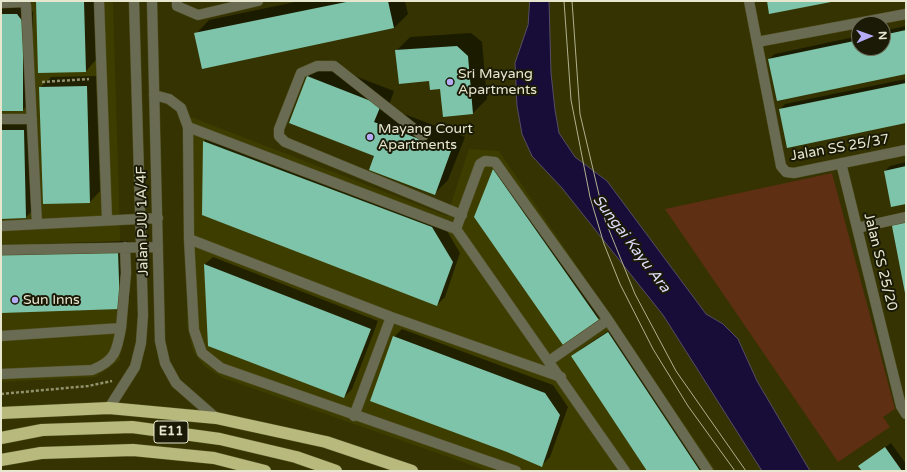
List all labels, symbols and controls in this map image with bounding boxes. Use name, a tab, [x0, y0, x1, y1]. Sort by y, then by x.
north arrow	[851, 16, 891, 56]
text: N	[876, 31, 889, 40]
place label: Sri Mayang Apartments	[458, 66, 537, 98]
marker: Sri Mayang Apartments	[445, 77, 455, 87]
place label: Mayang Court Apartments	[378, 121, 473, 154]
street label: Jalan SS 25/37	[789, 131, 891, 165]
marker: Mayang Court Apartments	[365, 132, 375, 142]
street label: Jalan PJU 1A/4F	[134, 166, 152, 276]
water label: Sungai Kayu Ara	[588, 192, 674, 296]
street label: Jalan SS 25/20	[860, 211, 900, 313]
place label: Sun Inns	[23, 292, 80, 308]
marker: Sun Inns	[10, 295, 20, 305]
road number: E11	[154, 421, 188, 443]

